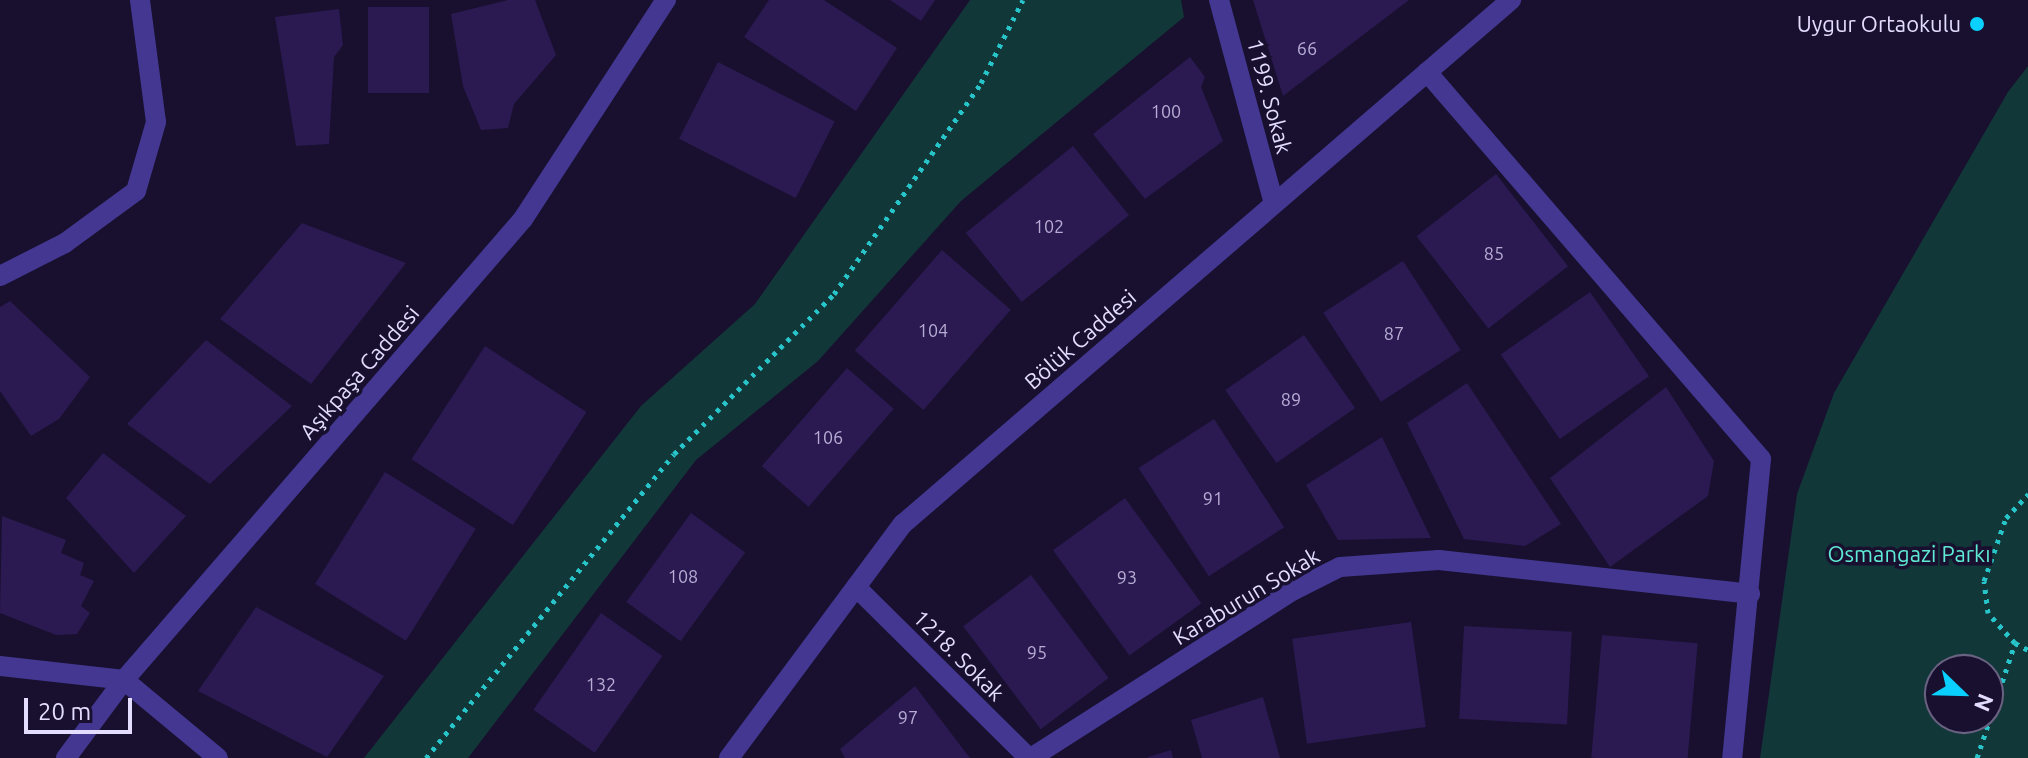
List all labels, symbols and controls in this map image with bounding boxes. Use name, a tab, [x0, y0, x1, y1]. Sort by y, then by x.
place label: Uygur Ortaokulu	[1797, 11, 1961, 37]
marker: Uygur Ortaokulu	[1968, 15, 1986, 33]
street label: 1199. Sokak	[1242, 36, 1298, 156]
house number: 66	[1297, 37, 1317, 59]
house number: 100	[1151, 100, 1181, 122]
house number: 102	[1034, 215, 1064, 237]
house number: 85	[1484, 242, 1504, 264]
street label: Bölük Caddesi	[1019, 283, 1141, 395]
street label: Aşıkpaşa Caddesi	[294, 300, 424, 444]
house number: 104	[918, 319, 948, 341]
house number: 87	[1384, 322, 1404, 344]
house number: 89	[1281, 388, 1301, 410]
house number: 106	[813, 426, 843, 448]
house number: 91	[1203, 487, 1223, 509]
park label: Osmangazi Parkı	[1828, 541, 1990, 567]
street label: Karaburun Sokak	[1168, 542, 1324, 650]
house number: 108	[668, 565, 698, 587]
house number: 93	[1117, 566, 1137, 588]
street label: 1218. Sokak	[908, 604, 1010, 706]
house number: 95	[1027, 641, 1047, 663]
north arrow	[1924, 654, 2004, 734]
house number: 132	[586, 673, 616, 695]
scale bar	[28, 682, 136, 732]
text: N	[1970, 690, 1999, 715]
text: 20 m	[38, 698, 91, 725]
house number: 97	[898, 706, 918, 728]

